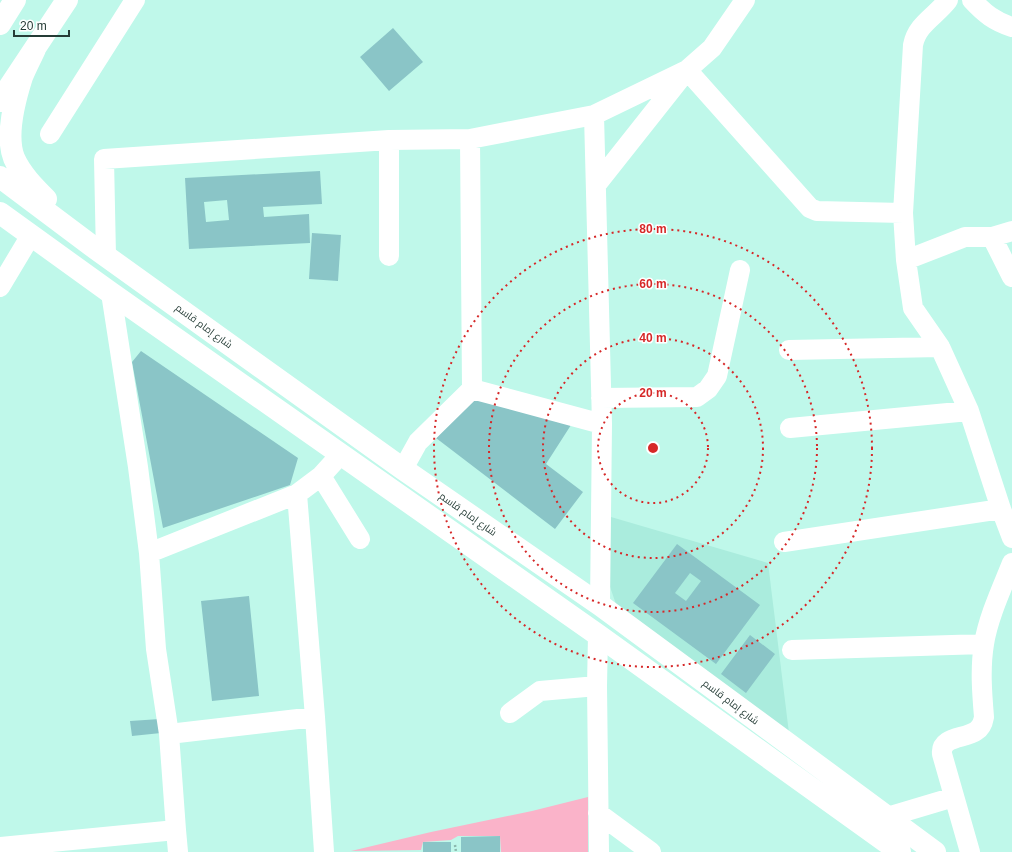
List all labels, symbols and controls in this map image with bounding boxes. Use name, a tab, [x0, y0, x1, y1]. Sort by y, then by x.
scale bar	[14, 12, 69, 38]
text: 20 m	[20, 19, 47, 33]
text: 80 m	[639, 222, 667, 236]
text: 60 m	[639, 277, 667, 291]
street label: شارع إمام قاسم	[172, 302, 234, 352]
text: 40 m	[639, 331, 667, 345]
text: 20 m	[639, 386, 667, 400]
centre of rings	[646, 441, 660, 455]
street label: شارع إمام قاسم	[436, 490, 499, 539]
street label: شارع إمام قاسم	[700, 677, 761, 728]

